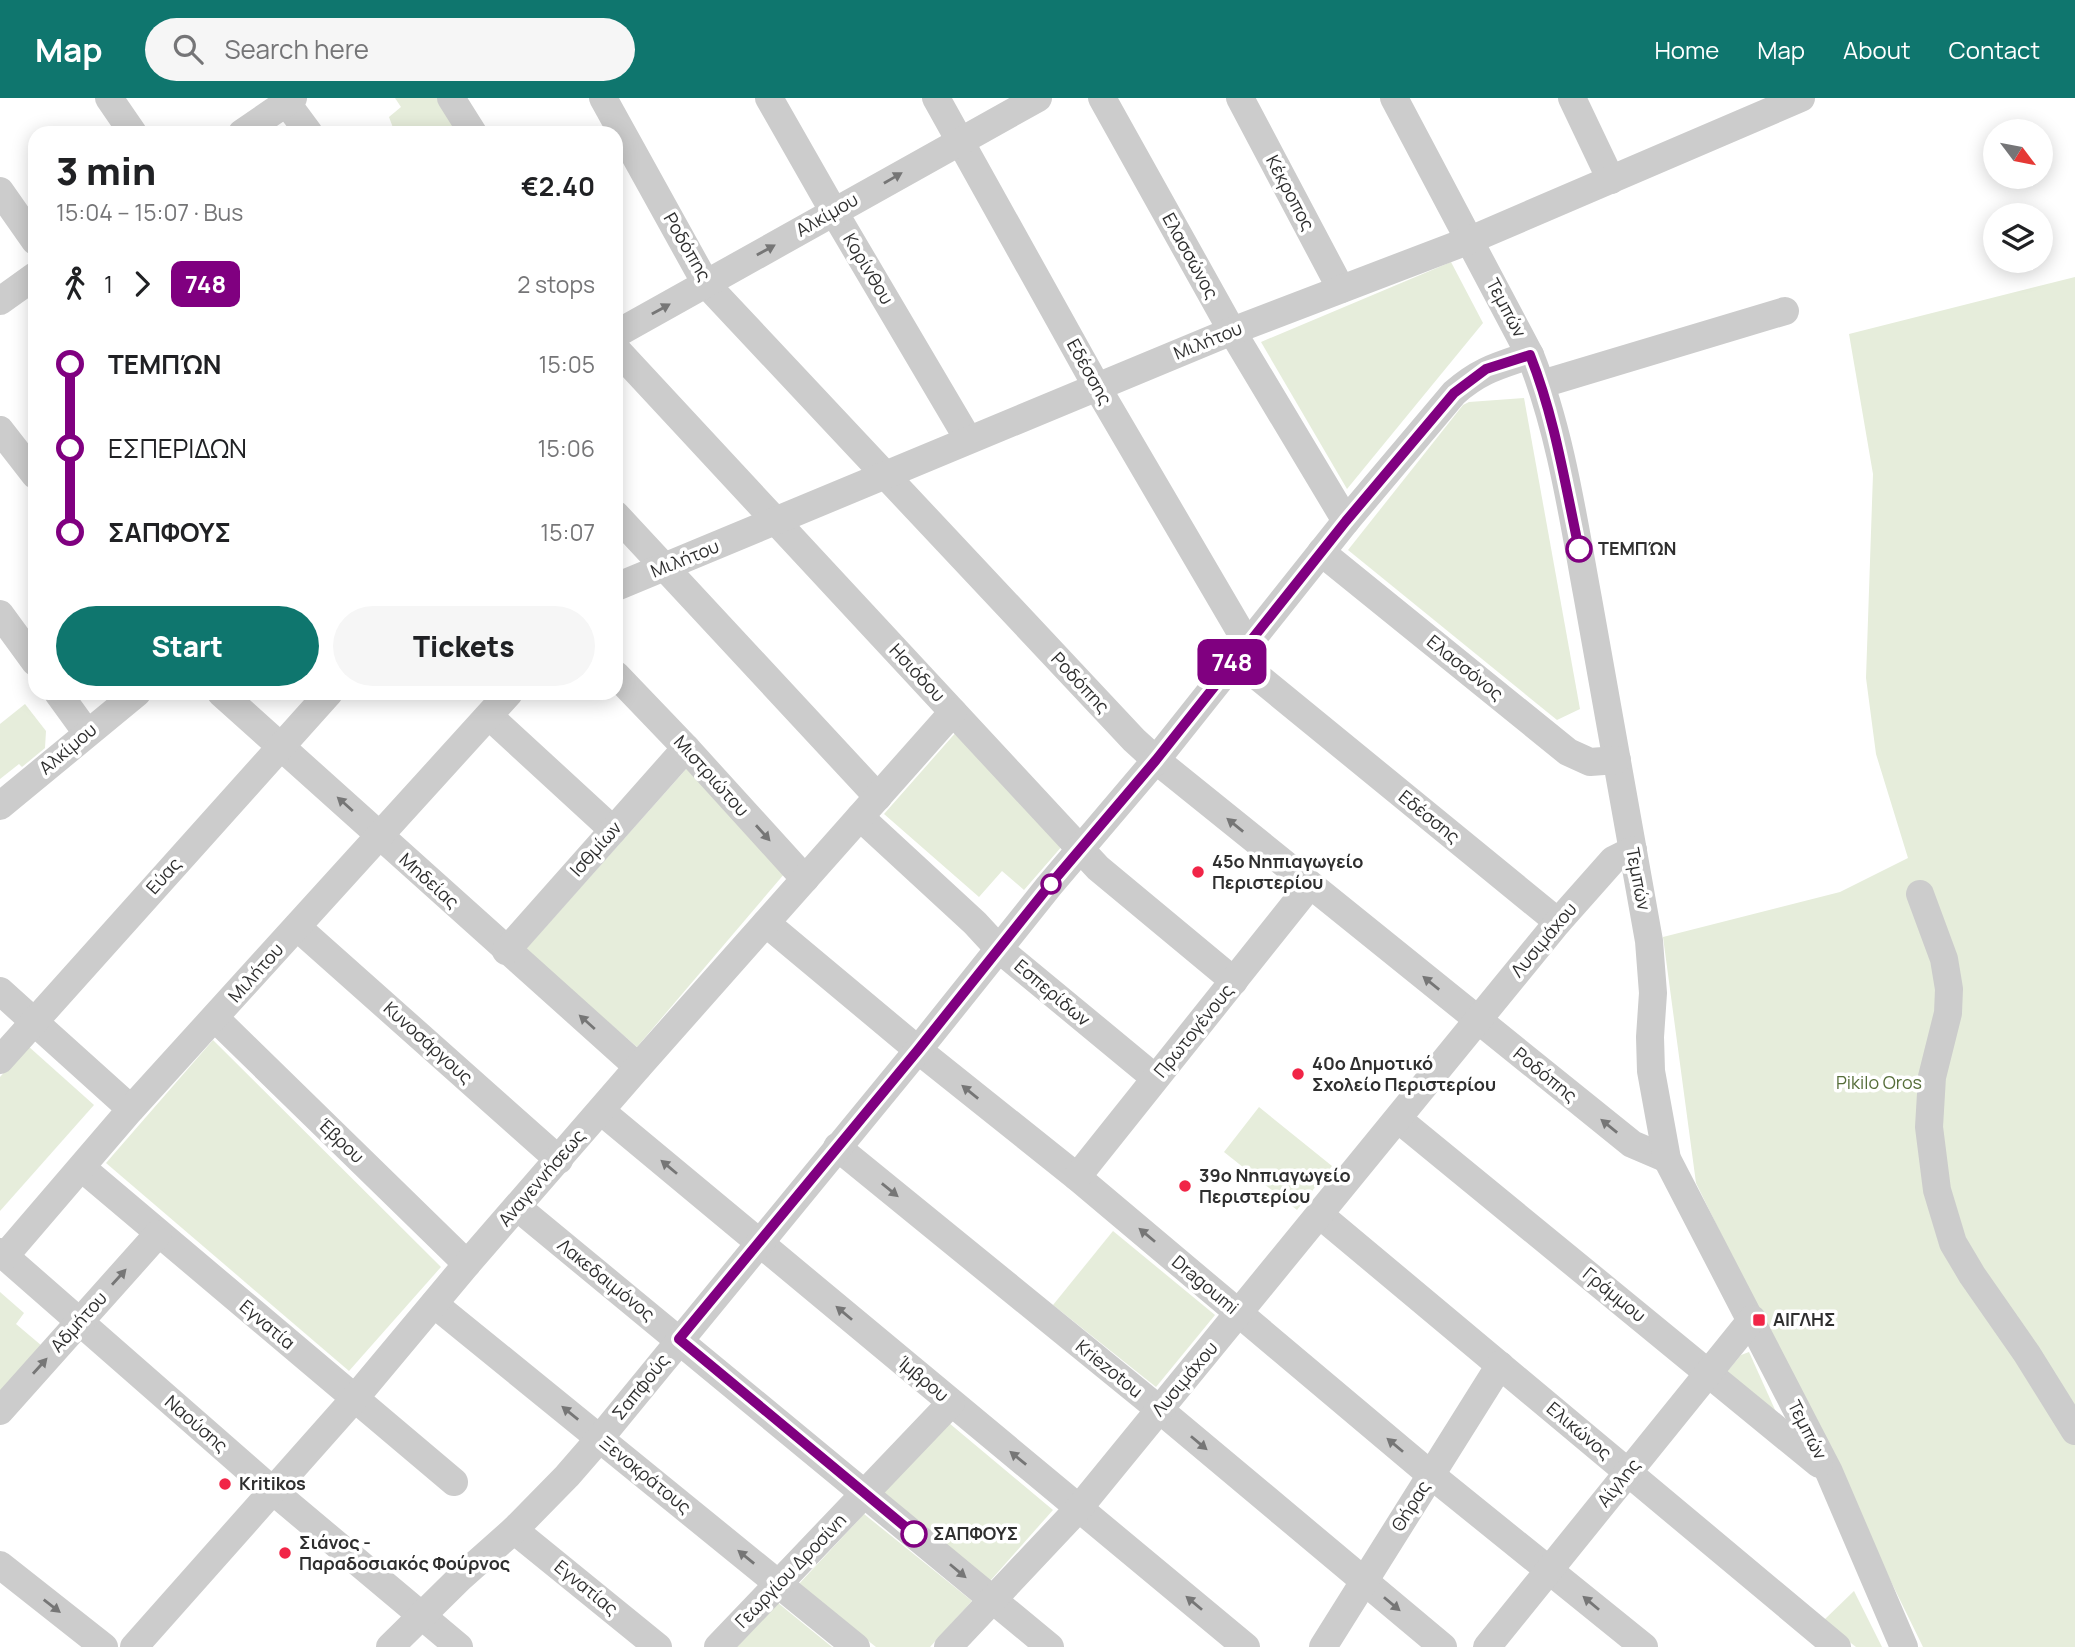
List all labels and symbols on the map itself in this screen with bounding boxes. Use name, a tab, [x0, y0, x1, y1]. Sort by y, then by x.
north arrow	[1983, 119, 2053, 189]
street label: Κέκροπος	[1261, 151, 1321, 234]
one-way arrow	[883, 172, 902, 184]
street label: Αλκίμου	[791, 187, 862, 242]
street label: Ροδόπης	[659, 208, 717, 285]
street label: Ελασσώνος	[1157, 208, 1224, 303]
street label: Κορίνθου	[838, 228, 899, 309]
one-way arrow	[756, 244, 775, 256]
street label: Τεμπών	[1481, 274, 1532, 341]
one-way arrow	[651, 303, 671, 315]
street label: Μιλήτου	[1170, 315, 1245, 365]
street label: Εδέσσης	[1062, 334, 1118, 409]
street label: Μιλήτου	[647, 533, 722, 583]
marker: ΤΕΜΠΏΝ	[1566, 536, 1592, 562]
place label: ΤΕΜΠΏΝ	[1598, 536, 1676, 560]
street label: Ελασσόνος	[1422, 629, 1509, 705]
street label: Ησιόδου	[885, 638, 951, 707]
line badge: 748	[1192, 639, 1272, 685]
street label: Ροδόπης	[1046, 647, 1115, 718]
street label: Αλκίμου	[34, 717, 101, 779]
street label: Μιστριώτου	[669, 730, 755, 821]
street label: Εδέσσης	[1394, 784, 1465, 848]
one-way arrow	[337, 797, 354, 813]
street label: Ισθμίων	[564, 816, 626, 881]
one-way arrow	[1227, 817, 1245, 832]
one-way arrow	[755, 824, 771, 842]
street label: Τεμπών	[1621, 845, 1657, 912]
street label: Μηδείας	[395, 847, 465, 913]
place label: 45ο Νηπιαγωγείο Περιστερίου	[1212, 849, 1363, 894]
street label: Εύας	[140, 852, 186, 899]
marker: 45ο Νηπιαγωγείο Περιστερίου	[1190, 864, 1206, 880]
unlabelled marker	[1041, 874, 1061, 894]
street label: Λυσιμάχου	[1505, 897, 1582, 982]
street label: Μιλήτου	[222, 938, 288, 1007]
street label: Εσπερίδων	[1010, 953, 1096, 1031]
one-way arrow	[1423, 976, 1441, 991]
street label: Πρωτογένους	[1148, 978, 1238, 1082]
street label: Κυνοσάργους	[379, 996, 478, 1089]
one-way arrow	[578, 1014, 596, 1030]
street label: Ροδόπης	[1509, 1041, 1582, 1107]
place label: 40ο Δημοτικό Σχολείο Περιστερίου	[1312, 1051, 1496, 1096]
marker: 40ο Δημοτικό Σχολείο Περιστερίου	[1290, 1066, 1306, 1082]
park label: Pikilo Oros	[1836, 1070, 1922, 1094]
one-way arrow	[961, 1085, 979, 1099]
street label: Έβρου	[314, 1113, 370, 1168]
one-way arrow	[1600, 1118, 1618, 1133]
street label: Αναγεννήσεως	[492, 1124, 590, 1231]
one-way arrow	[660, 1160, 677, 1175]
place label: 39ο Νηπιαγωγείο Περιστερίου	[1199, 1163, 1351, 1208]
marker: 39ο Νηπιαγωγείο Περιστερίου	[1177, 1178, 1193, 1194]
one-way arrow	[882, 1182, 899, 1197]
one-way arrow	[1138, 1228, 1155, 1243]
street label: Λακεδαιμόνος	[553, 1233, 660, 1326]
street label: Dragoumi	[1167, 1249, 1244, 1319]
street label: Γράμμου	[1578, 1262, 1651, 1327]
one-way arrow	[111, 1269, 126, 1286]
street label: Αδμήτου	[45, 1286, 112, 1357]
street label: Εγνατία	[235, 1294, 300, 1354]
one-way arrow	[835, 1306, 852, 1321]
place label: ΑΙΓΛΗΣ	[1773, 1307, 1836, 1331]
marker: ΑΙΓΛΗΣ	[1751, 1312, 1767, 1328]
street label: Kriezotou	[1071, 1334, 1148, 1403]
street label: Λυσιμάχου	[1146, 1336, 1223, 1421]
street label: Σαπφούς	[606, 1348, 674, 1424]
street label: Ίμβρου	[893, 1350, 954, 1406]
one-way arrow	[32, 1357, 48, 1375]
street label: Ναούσης	[160, 1389, 233, 1457]
street label: Ελικώνος	[1542, 1396, 1617, 1464]
street label: Τεμπών	[1783, 1396, 1833, 1463]
one-way arrow	[561, 1406, 579, 1421]
street label: Ξενοκράτους	[595, 1430, 696, 1519]
one-way arrow	[1190, 1435, 1207, 1450]
one-way arrow	[1387, 1438, 1404, 1453]
one-way arrow	[1010, 1451, 1027, 1466]
street label: Αίγλης	[1591, 1453, 1645, 1512]
place label: Kritikos	[239, 1471, 306, 1495]
marker: Kritikos	[217, 1476, 233, 1492]
street label: Θήρας	[1385, 1476, 1435, 1535]
street label: Γεωργίου Δροσίνη	[729, 1508, 851, 1633]
marker: ΣΑΠΦΟΥΣ	[901, 1521, 927, 1547]
place label: ΣΑΠΦΟΥΣ	[933, 1521, 1018, 1545]
place label: Σιάνος - Παραδοσιακός Φούρνος	[299, 1530, 510, 1575]
marker: Σιάνος - Παραδοσιακός Φούρνος	[277, 1545, 293, 1561]
one-way arrow	[738, 1550, 755, 1565]
street label: Εγνατίας	[550, 1554, 623, 1620]
one-way arrow	[949, 1563, 966, 1578]
one-way arrow	[1185, 1596, 1202, 1611]
one-way arrow	[1384, 1596, 1401, 1611]
one-way arrow	[1583, 1596, 1601, 1611]
one-way arrow	[43, 1598, 61, 1613]

